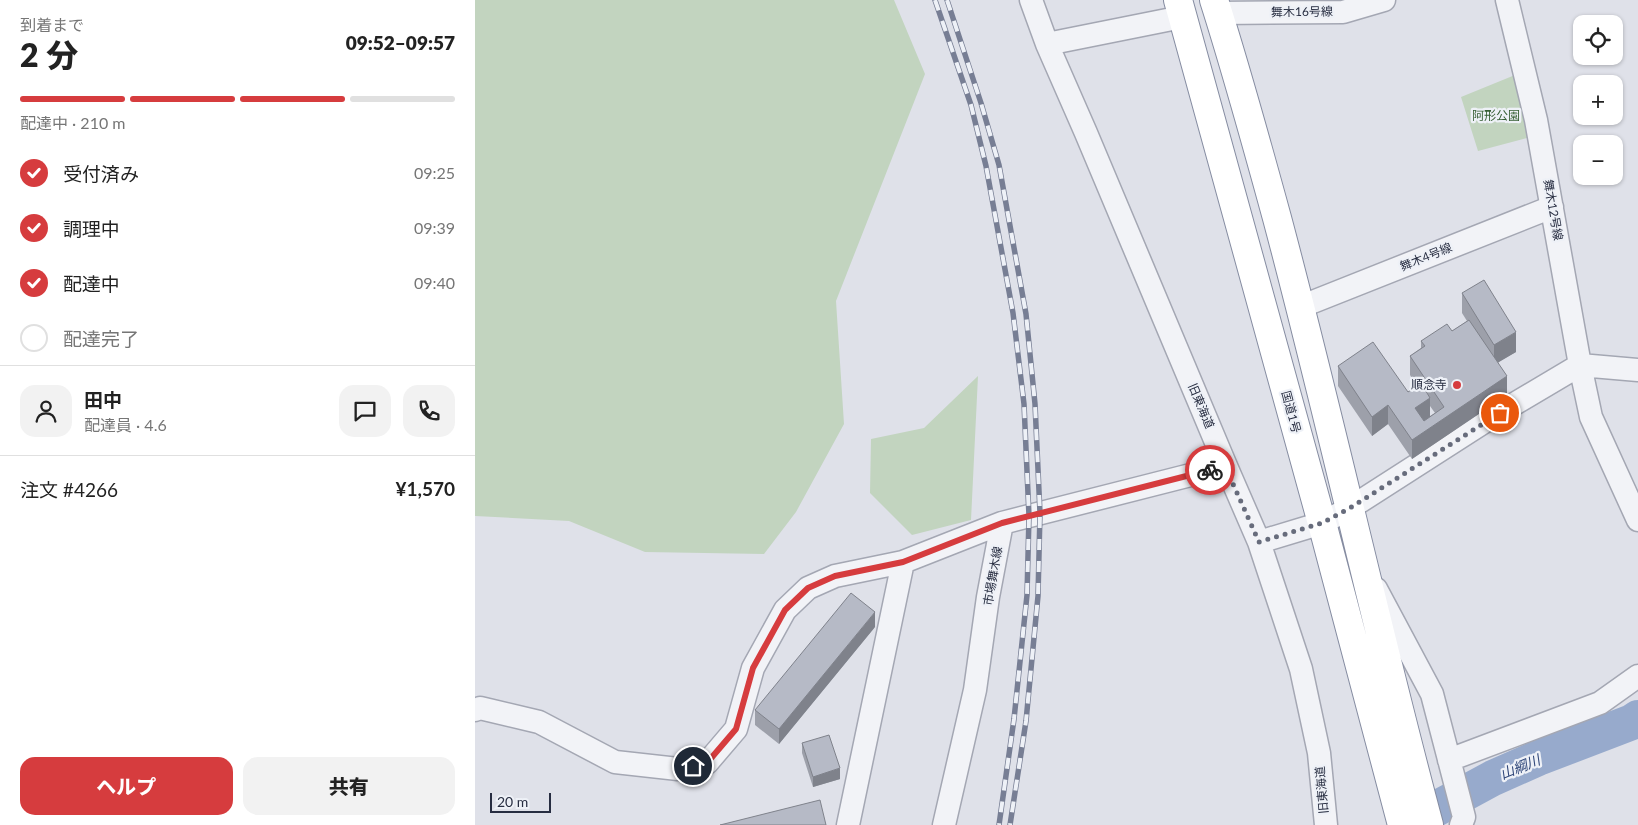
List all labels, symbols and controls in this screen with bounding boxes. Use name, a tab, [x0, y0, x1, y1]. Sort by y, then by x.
street label: 舞木16号線	[1271, 3, 1333, 20]
text: 到着まで	[20, 15, 84, 34]
map controls	[1573, 15, 1623, 185]
button: locate	[1573, 15, 1623, 65]
text: 09:52–09:57	[346, 31, 455, 54]
text: 2 分	[20, 35, 78, 74]
button: +	[1573, 75, 1623, 125]
park label: 阿形公園	[1472, 108, 1520, 123]
text: 配達中 · 210 m	[20, 113, 125, 132]
button: −	[1573, 135, 1623, 185]
icon: check	[20, 159, 48, 187]
text: 受付済み	[63, 162, 139, 185]
text: 09:25	[414, 163, 455, 182]
street label: 舞木12号線	[1541, 178, 1566, 242]
icon: check	[20, 214, 48, 242]
text: 調理中	[63, 217, 120, 240]
text: 09:39	[414, 218, 455, 237]
street label: 舞木4号線	[1398, 239, 1454, 274]
icon: check	[20, 269, 48, 297]
text: 配達中	[63, 272, 120, 295]
text: 09:40	[414, 273, 455, 292]
text: 配達完了	[63, 327, 139, 350]
place label: 順念寺	[1411, 377, 1447, 392]
marker: 順念寺	[1451, 379, 1463, 391]
street label: 旧東海道	[1185, 381, 1218, 431]
button: person	[20, 385, 72, 437]
button: chat	[339, 385, 391, 437]
button: phone	[403, 385, 455, 437]
text: 田中	[84, 388, 122, 411]
street label: 国道1号	[1279, 389, 1304, 435]
pin	[1479, 392, 1521, 434]
icon: bag	[1486, 399, 1514, 427]
text: 配達員 · 4.6	[84, 415, 167, 434]
courier	[1185, 445, 1235, 495]
icon: bike	[1196, 456, 1224, 484]
text: ¥1,570	[395, 477, 455, 500]
text: 注文 #4266	[20, 478, 118, 501]
street label: 市場舞木線	[980, 545, 1005, 607]
pin	[672, 745, 714, 787]
water label: 山綱川	[1497, 750, 1544, 782]
icon: home	[679, 752, 707, 780]
button: ヘルプ	[20, 757, 233, 815]
button: 共有	[243, 757, 455, 815]
street label: 旧東海道	[1312, 765, 1331, 815]
scale bar	[490, 790, 551, 813]
text: 20 m	[497, 793, 528, 810]

